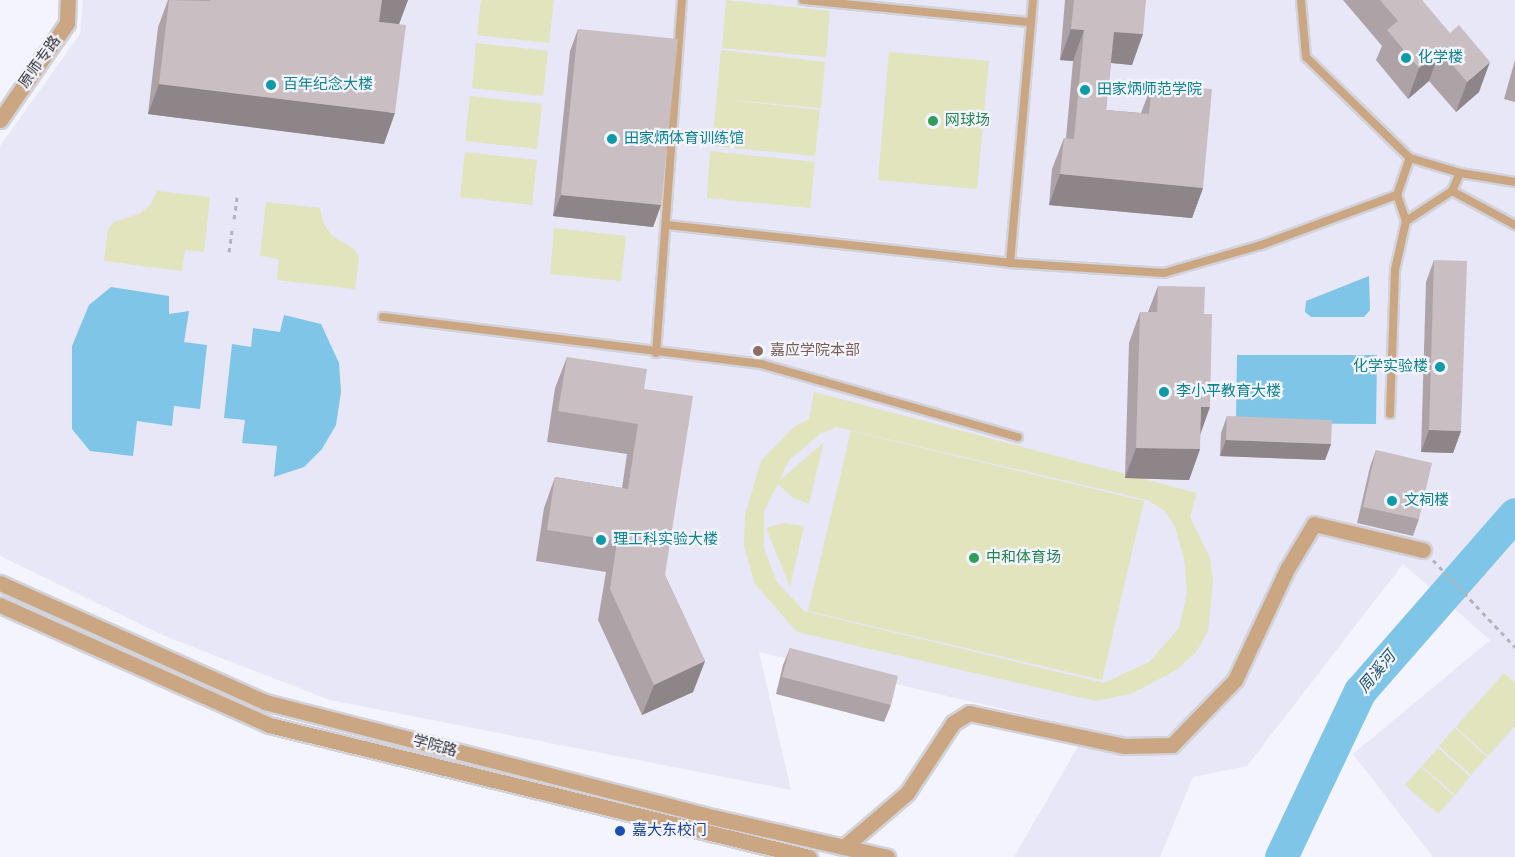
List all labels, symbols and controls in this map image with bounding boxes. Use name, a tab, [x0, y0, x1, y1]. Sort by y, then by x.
street label: 原师专路	[15, 32, 65, 92]
place label: 化学楼	[1418, 49, 1463, 67]
marker: 化学楼	[1399, 51, 1413, 65]
place label: 百年纪念大楼	[283, 76, 373, 94]
marker: 百年纪念大楼	[264, 78, 278, 92]
place label: 田家炳师范学院	[1097, 81, 1202, 99]
marker: 田家炳师范学院	[1078, 83, 1092, 97]
place label: 网球场	[945, 112, 990, 130]
marker: 网球场	[926, 114, 940, 128]
place label: 田家炳体育训练馆	[624, 130, 744, 148]
marker: 田家炳体育训练馆	[605, 132, 619, 146]
place label: 嘉应学院本部	[770, 342, 860, 360]
marker: 嘉应学院本部	[751, 344, 765, 358]
place label: 化学实验楼	[1353, 358, 1428, 376]
marker: 化学实验楼	[1433, 360, 1447, 374]
place label: 李小平教育大楼	[1176, 383, 1281, 401]
marker: 李小平教育大楼	[1157, 385, 1171, 399]
place label: 文祠楼	[1404, 492, 1449, 510]
marker: 文祠楼	[1385, 494, 1399, 508]
place label: 理工科实验大楼	[613, 531, 718, 549]
marker: 理工科实验大楼	[594, 533, 608, 547]
place label: 中和体育场	[986, 549, 1061, 567]
marker: 中和体育场	[967, 551, 981, 565]
water label: 周溪河	[1354, 647, 1400, 697]
street label: 学院路	[411, 731, 459, 761]
place label: 嘉大东校门	[632, 822, 707, 840]
marker: 嘉大东校门	[613, 824, 627, 838]

